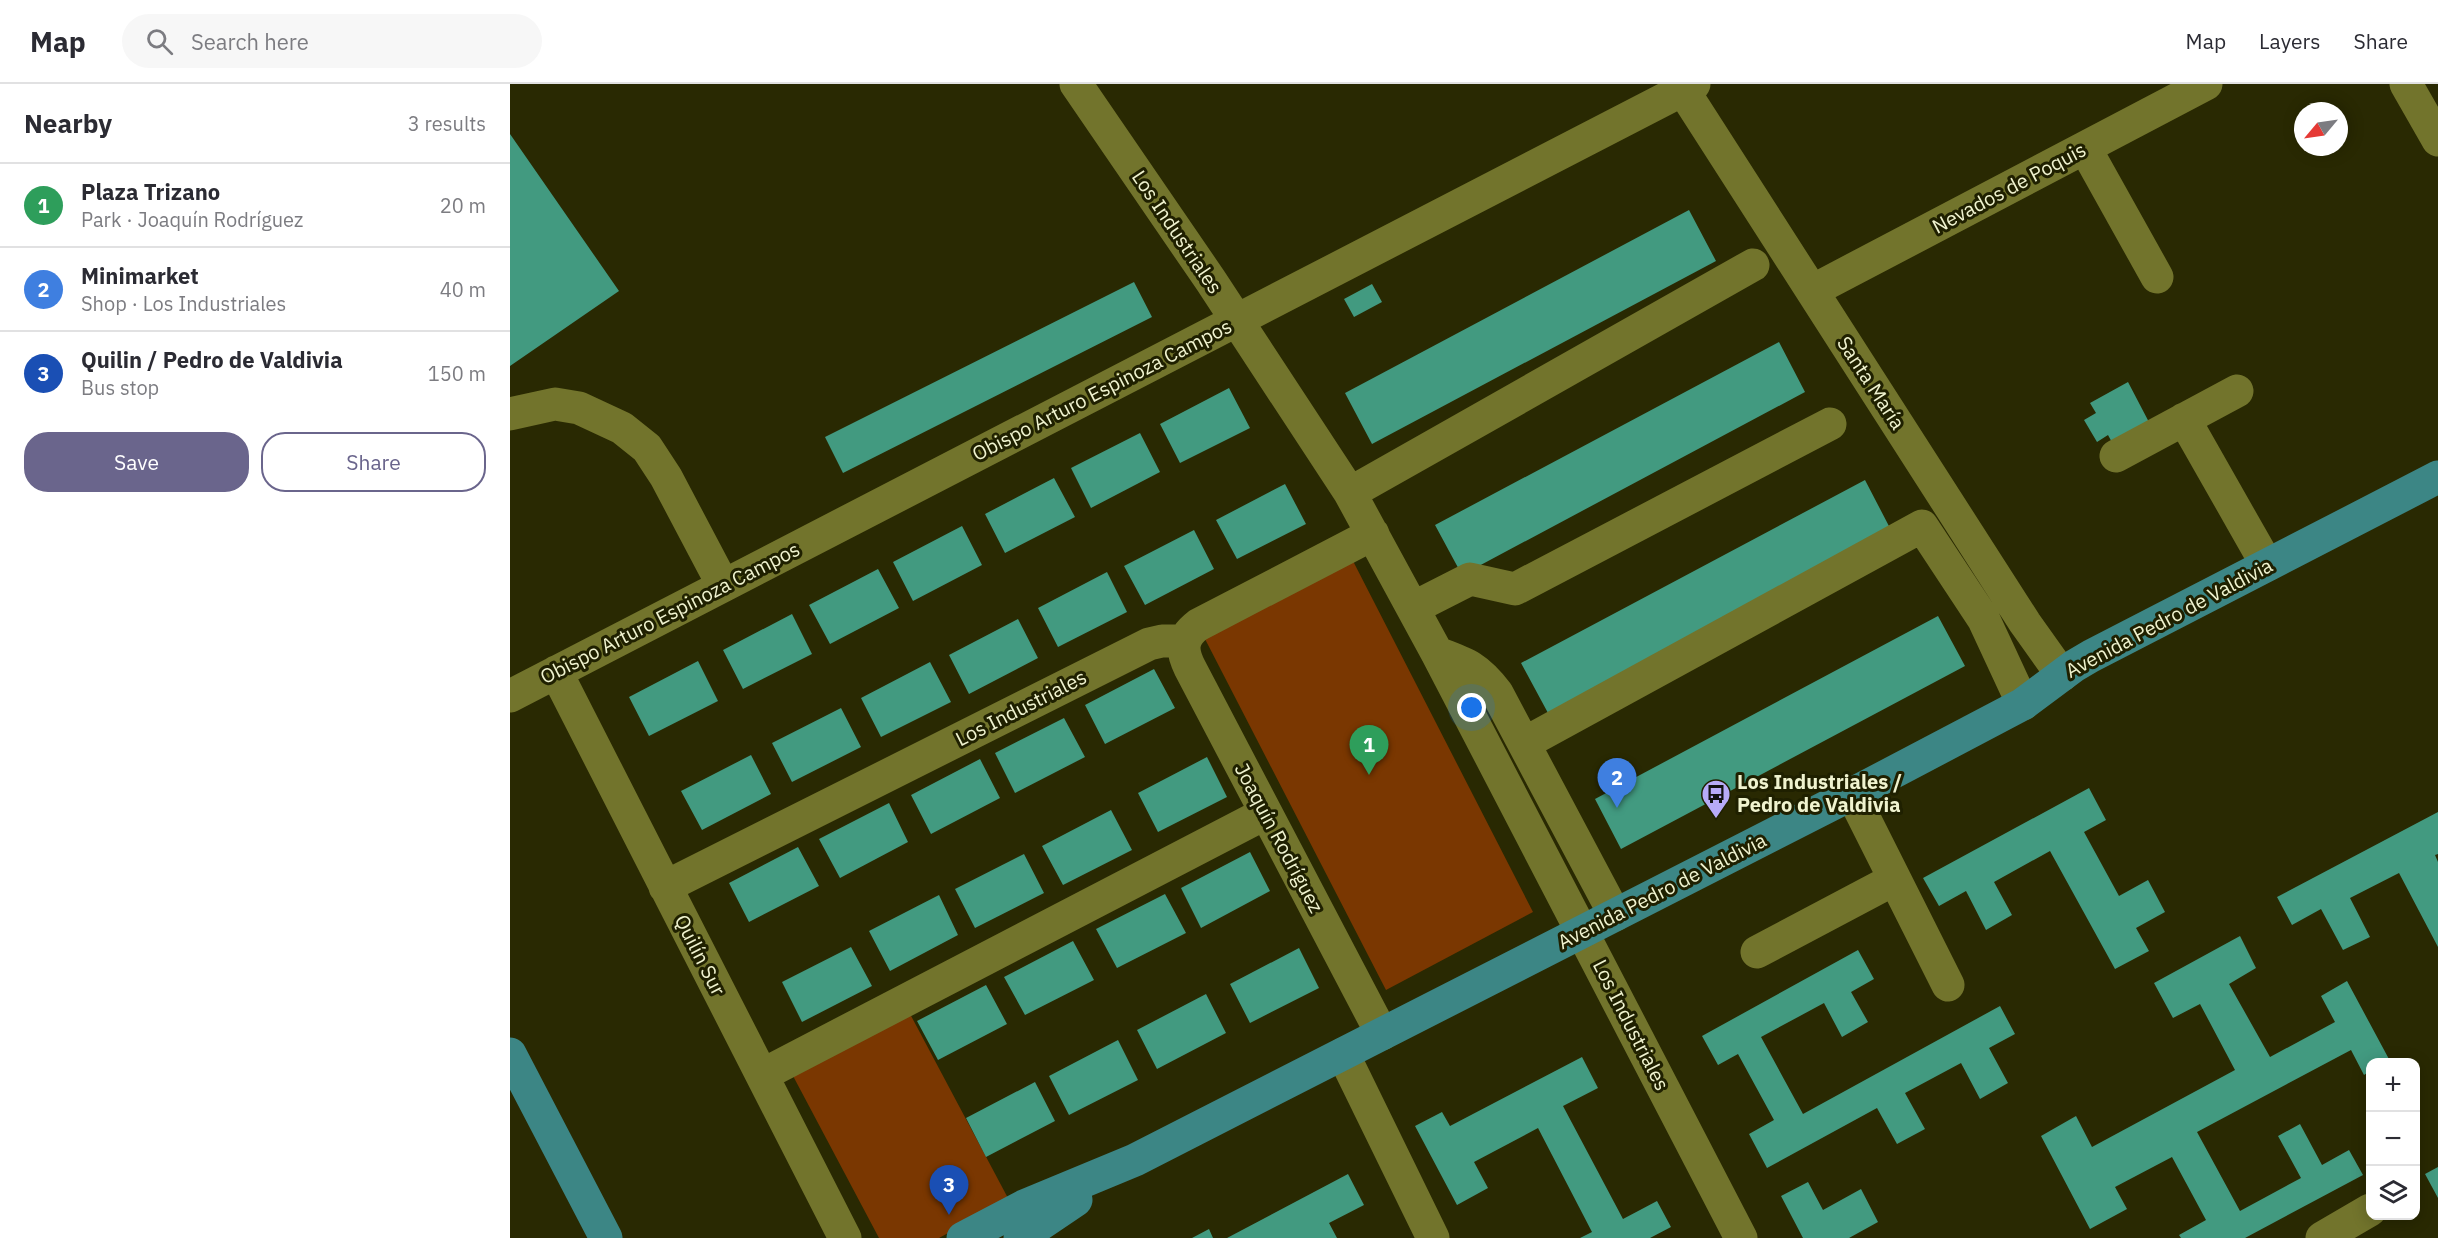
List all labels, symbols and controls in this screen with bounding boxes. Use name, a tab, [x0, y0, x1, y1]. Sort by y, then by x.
search box	[122, 14, 542, 68]
text: Map	[30, 23, 86, 60]
icon: search	[143, 25, 176, 58]
text: Search here	[191, 27, 309, 56]
text: Map	[2186, 27, 2226, 55]
text: Layers	[2259, 27, 2321, 55]
text: Share	[2354, 27, 2408, 55]
north arrow	[2294, 102, 2348, 156]
text: Nearby	[24, 106, 112, 140]
text: 3 results	[408, 110, 486, 137]
street label: Nevados de Poquis	[1927, 136, 2090, 239]
street label: Los Industriales	[1126, 165, 1229, 299]
text: Plaza Trizano	[81, 177, 220, 206]
text: 1	[38, 192, 50, 219]
text: 20 m	[440, 192, 486, 219]
text: Park · Joaquín Rodríguez	[81, 206, 303, 233]
text: Minimarket	[81, 261, 199, 290]
text: 2	[38, 276, 50, 303]
text: 40 m	[440, 276, 486, 303]
text: Shop · Los Industriales	[81, 290, 286, 317]
street label: Obispo Arturo Espinoza Campos	[967, 312, 1236, 467]
street label: Santa María	[1831, 331, 1912, 435]
text: Quilin / Pedro de Valdivia	[81, 345, 343, 374]
text: 3	[38, 360, 50, 387]
text: 150 m	[428, 360, 486, 387]
text: Bus stop	[81, 374, 159, 401]
button: Save	[24, 432, 249, 492]
button: Share	[261, 432, 486, 492]
street label: Obispo Arturo Espinoza Campos	[535, 535, 804, 690]
street label: Avenida Pedro de Valdivia	[2060, 551, 2277, 684]
street label: Los Industriales	[951, 663, 1091, 752]
your location	[1457, 693, 1486, 722]
pin: 1	[1350, 726, 1388, 775]
street label: Joaquín Rodríguez	[1229, 758, 1330, 917]
pin: 2	[1598, 758, 1636, 808]
place label: Los Industriales / Pedro de Valdivia	[1737, 768, 1902, 818]
bus stop icon: Los Industriales / Pedro de Valdivia	[1700, 778, 1732, 820]
street label: Avenida Pedro de Valdivia	[1553, 826, 1771, 955]
street label: Quilín Sur	[669, 910, 732, 1000]
street label: Los Industriales	[1587, 955, 1676, 1095]
map controls	[2366, 1058, 2420, 1220]
button: +	[2366, 1058, 2420, 1112]
button: −	[2366, 1112, 2420, 1166]
pin: 3	[930, 1166, 968, 1215]
button: layers	[2366, 1166, 2420, 1220]

